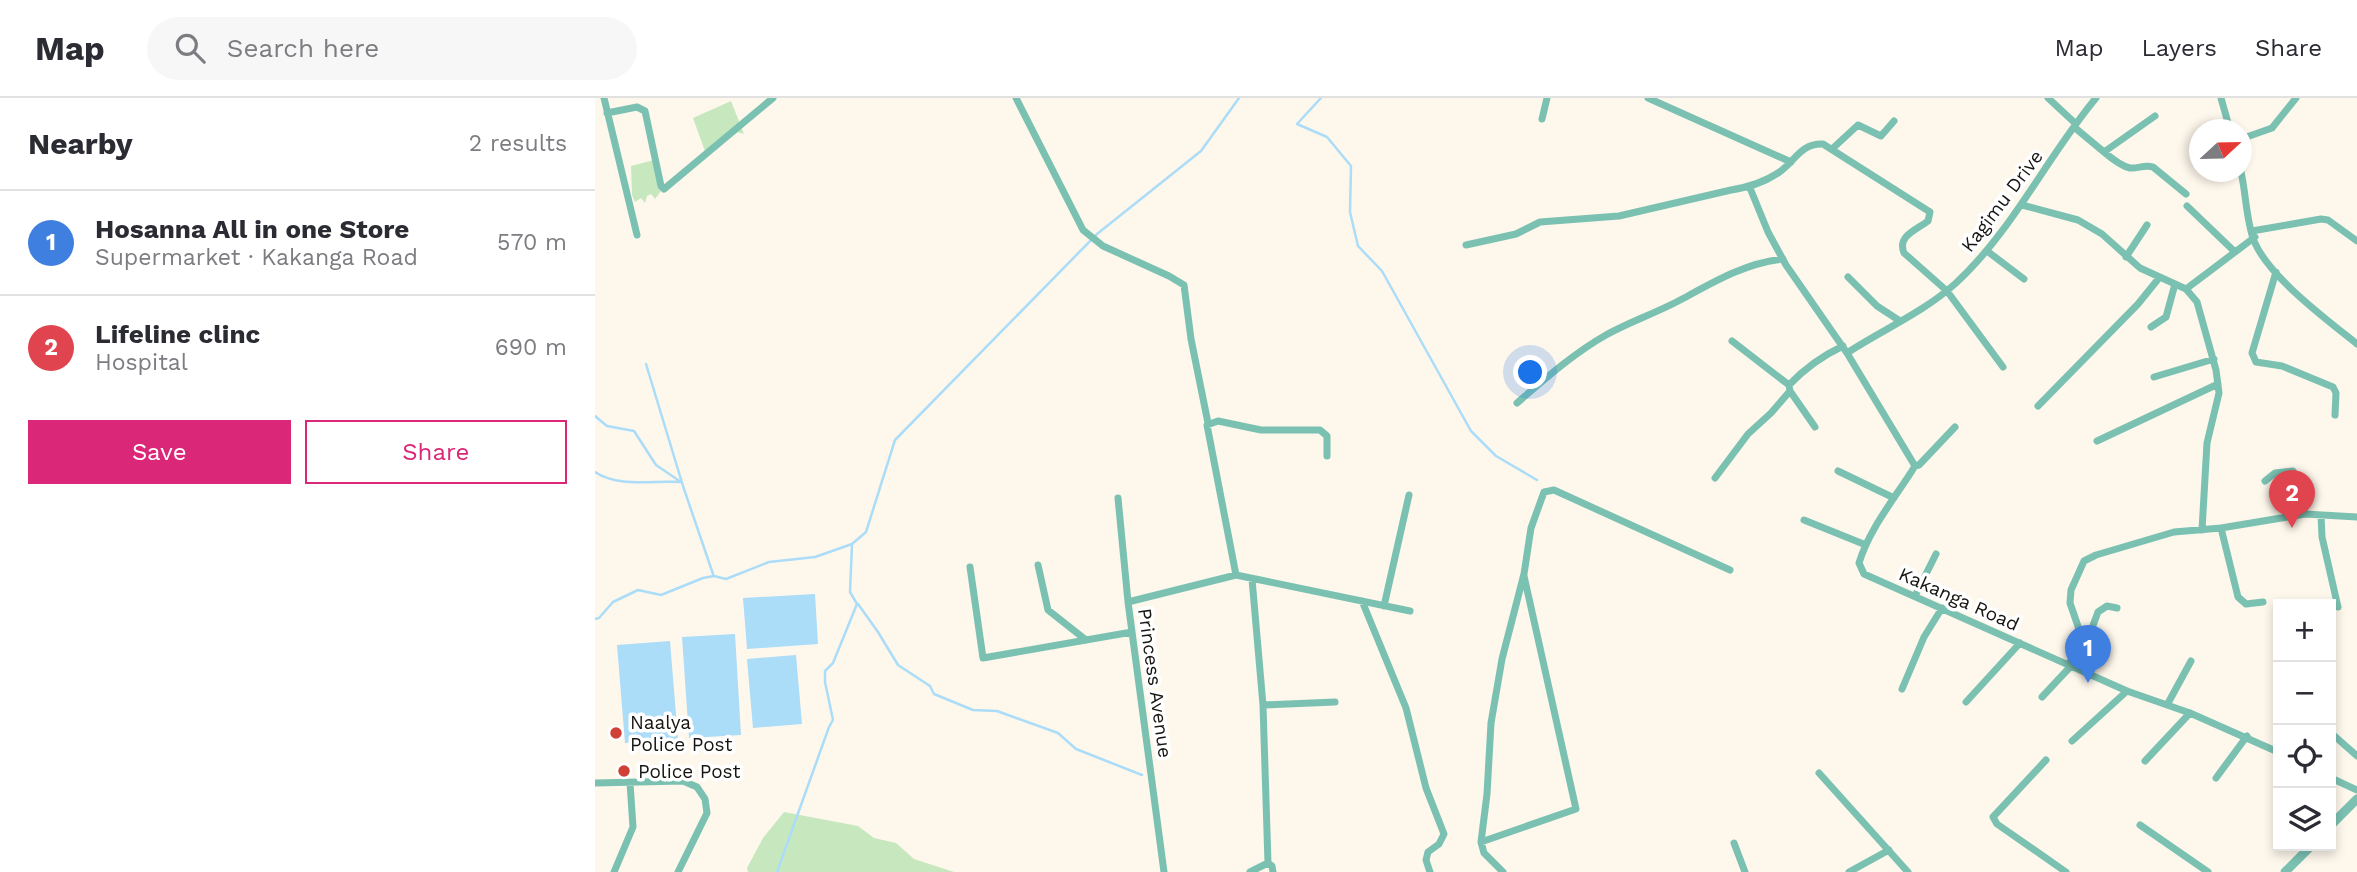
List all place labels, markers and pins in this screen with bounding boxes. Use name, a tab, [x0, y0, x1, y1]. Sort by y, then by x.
pin: 2	[2269, 470, 2315, 528]
pin: 1	[2065, 625, 2111, 683]
place label: Naalya Police Post	[630, 711, 733, 756]
marker: Naalya Police Post	[608, 725, 624, 741]
place label: Police Post	[638, 760, 741, 783]
marker: Police Post	[616, 763, 632, 779]

